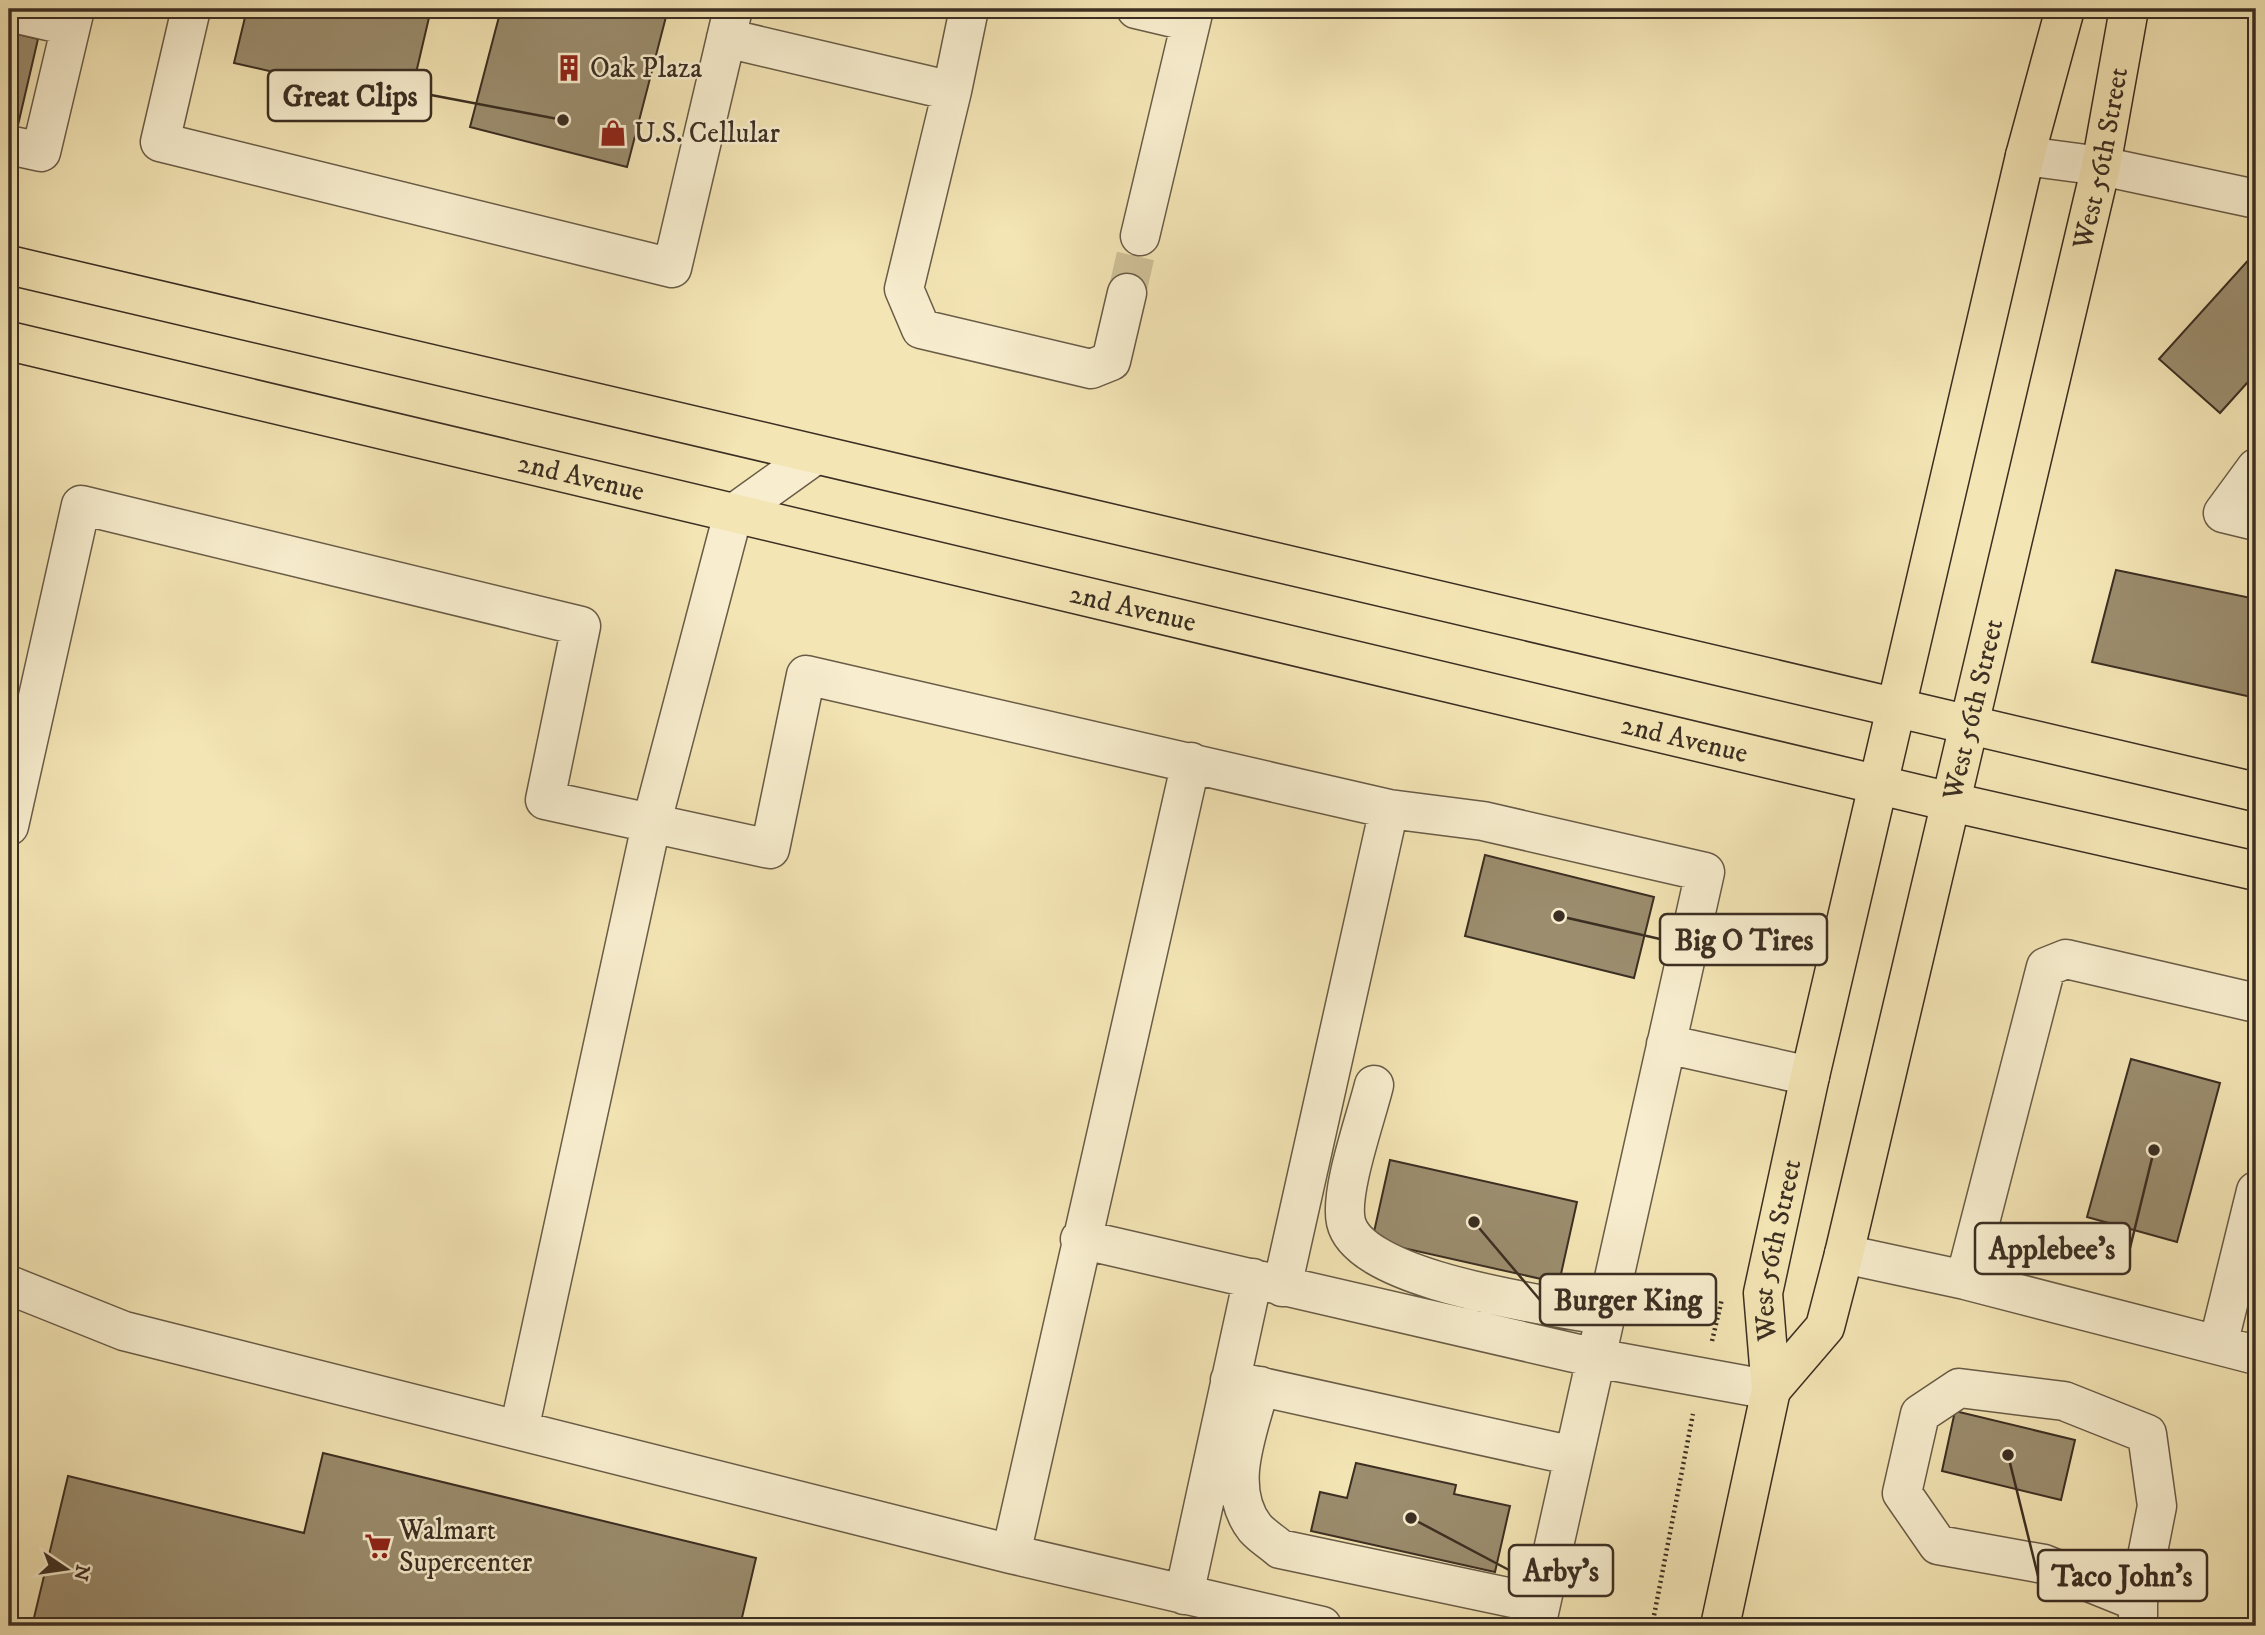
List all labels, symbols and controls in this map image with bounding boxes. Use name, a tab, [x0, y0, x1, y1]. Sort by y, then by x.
place label: Oak Plaza	[590, 51, 702, 86]
building icon: Oak Plaza	[554, 53, 584, 83]
street label: West 56th Street	[2064, 64, 2136, 253]
callout: Great Clips	[268, 70, 431, 121]
text: Great Clips	[282, 79, 418, 116]
place label: U.S. Cellular	[634, 116, 781, 151]
shop icon: U.S. Cellular	[598, 118, 628, 148]
street label: 2nd Avenue	[514, 445, 648, 509]
street label: 2nd Avenue	[1066, 576, 1200, 640]
street label: West 56th Street	[1934, 615, 2011, 804]
street label: 2nd Avenue	[1618, 707, 1751, 771]
callout: Big O Tires	[1660, 914, 1827, 965]
text: Big O Tires	[1674, 923, 1814, 960]
street label: West 56th Street	[1745, 1156, 1809, 1343]
callout: Applebee's	[1975, 1223, 2130, 1274]
text: Applebee's	[1988, 1232, 2115, 1269]
callout: Burger King	[1540, 1274, 1716, 1325]
text: Burger King	[1554, 1283, 1704, 1320]
place label: Walmart Supercenter	[398, 1513, 533, 1580]
supermarket icon: Walmart Supercenter	[363, 1531, 393, 1561]
north arrow	[32, 1534, 102, 1604]
callout: Arby's	[1509, 1545, 1613, 1596]
callout: Taco John's	[2038, 1550, 2207, 1601]
text: Arby's	[1522, 1554, 1599, 1591]
text: Taco John's	[2050, 1559, 2193, 1596]
text: N	[68, 1562, 94, 1583]

